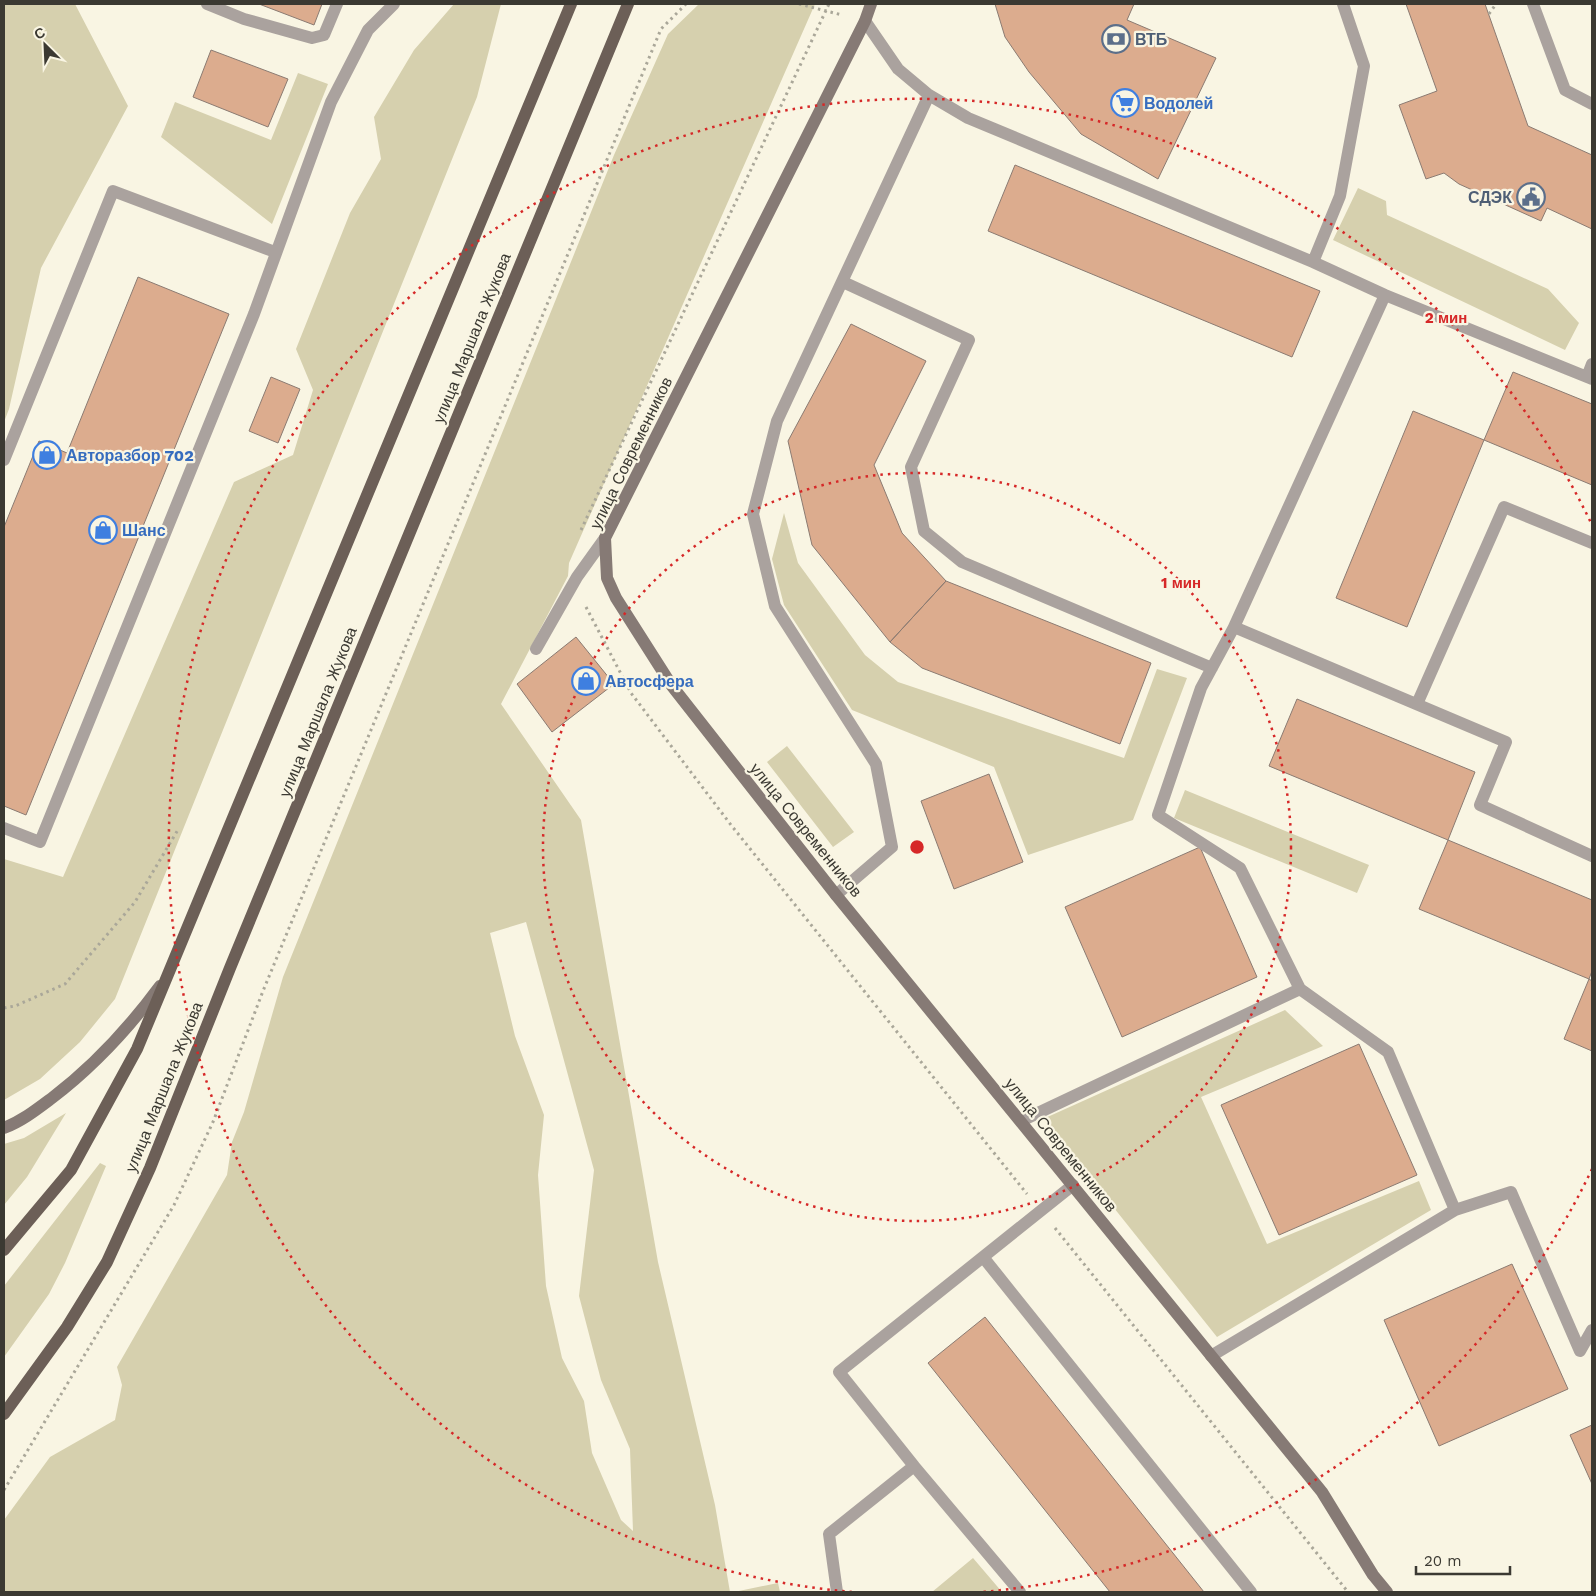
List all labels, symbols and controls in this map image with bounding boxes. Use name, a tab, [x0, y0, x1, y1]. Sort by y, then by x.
north arrow	[20, 20, 70, 70]
text: С	[32, 24, 48, 42]
bank icon: ВТБ	[1101, 24, 1131, 54]
place label: ВТБ	[1135, 30, 1167, 49]
supermarket icon: Водолей	[1110, 88, 1140, 118]
place label: Водолей	[1144, 94, 1213, 113]
public building icon: СДЭК	[1516, 182, 1546, 212]
place label: СДЭК	[1468, 188, 1512, 207]
street label: улица Маршала Жукова	[429, 250, 515, 426]
text: 2 мин	[1425, 309, 1467, 327]
street label: улица Современников	[586, 374, 676, 532]
shop icon: Авторазбор 702	[32, 440, 62, 470]
place label: Авторазбор 702	[66, 446, 194, 465]
shop icon: Шанс	[88, 515, 118, 545]
place label: Шанс	[122, 521, 166, 540]
text: 1 мин	[1161, 574, 1201, 592]
street label: улица Маршала Жукова	[275, 624, 361, 800]
shop icon: Автосфера	[571, 666, 601, 696]
place label: Автосфера	[605, 672, 694, 691]
street label: улица Современников	[746, 759, 866, 901]
centre of rings	[908, 838, 926, 856]
street label: улица Маршала Жукова	[121, 999, 207, 1175]
street label: улица Современников	[1001, 1074, 1121, 1216]
scale bar	[1416, 1544, 1510, 1576]
text: 20 m	[1424, 1552, 1462, 1570]

